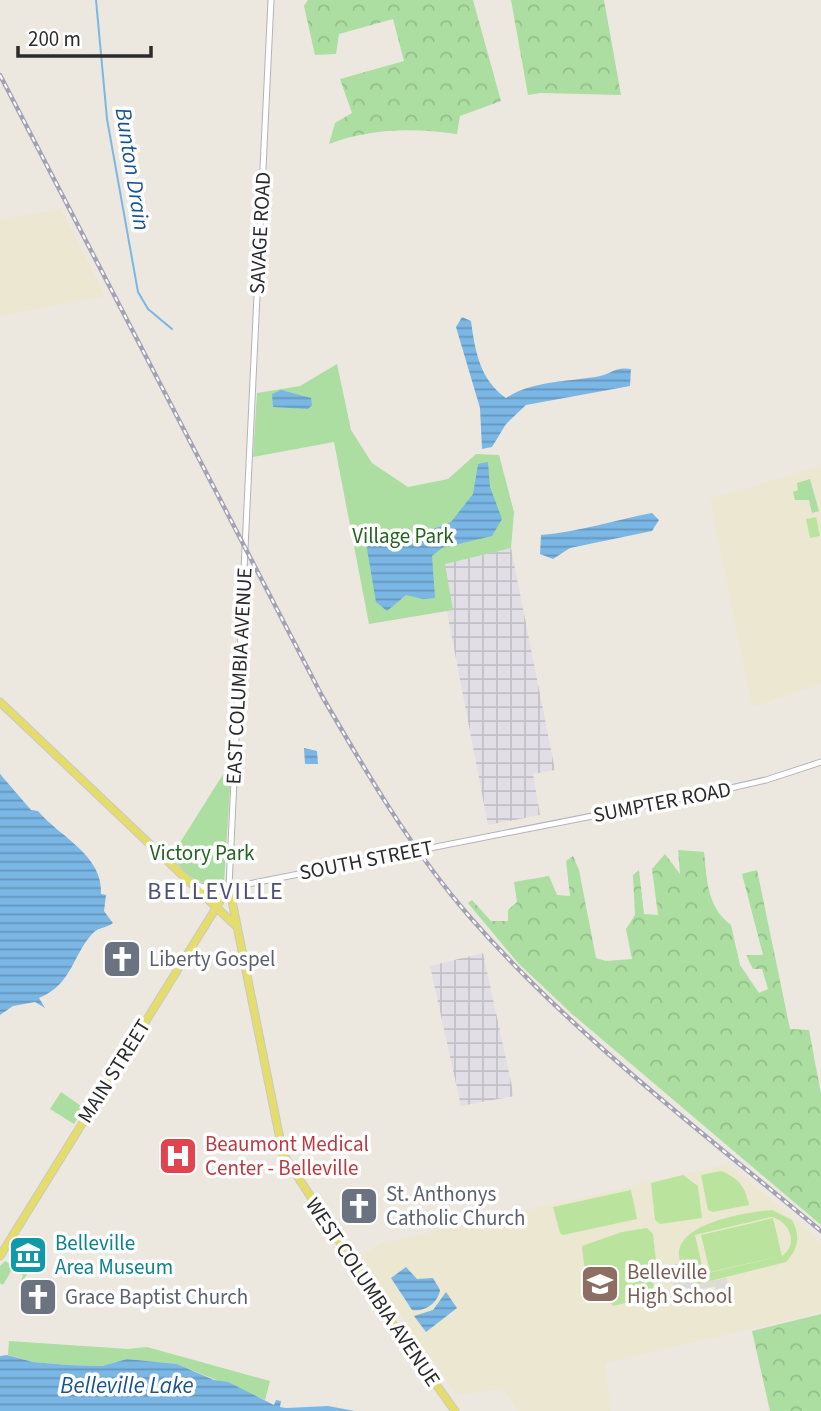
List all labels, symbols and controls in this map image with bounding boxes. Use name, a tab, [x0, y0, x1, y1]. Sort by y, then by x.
scale bar	[18, 14, 150, 58]
text: 200 m	[28, 24, 81, 54]
water label: Bunton Drain	[107, 105, 159, 233]
street label: SAVAGE ROAD	[242, 171, 278, 295]
park label: Village Park	[352, 521, 454, 551]
street label: EAST COLUMBIA AVENUE	[218, 567, 260, 785]
street label: SUMPTER ROAD	[590, 774, 734, 830]
street label: SOUTH STREET	[297, 832, 435, 888]
park label: Victory Park	[150, 838, 255, 868]
district label: BELLEVILLE	[147, 874, 285, 909]
church icon: Liberty Gospel	[101, 938, 143, 980]
place label: Liberty Gospel	[149, 944, 275, 974]
street label: MAIN STREET	[70, 1013, 158, 1129]
place label: Beaumont Medical Center - Belleville	[205, 1129, 369, 1183]
hospital icon: Beaumont Medical Center - Belleville	[157, 1135, 199, 1177]
place label: St. Anthonys Catholic Church	[386, 1179, 525, 1233]
church icon: St. Anthonys Catholic Church	[338, 1185, 380, 1227]
street label: WEST COLUMBIA AVENUE	[298, 1191, 448, 1393]
place label: Belleville Area Museum	[55, 1228, 173, 1282]
museum icon: Belleville Area Museum	[7, 1234, 49, 1276]
place label: Belleville High School	[627, 1257, 732, 1311]
school or university icon: Belleville High School	[579, 1263, 621, 1305]
church icon: Grace Baptist Church	[17, 1276, 59, 1318]
place label: Grace Baptist Church	[65, 1282, 248, 1312]
water label: Belleville Lake	[60, 1369, 194, 1402]

